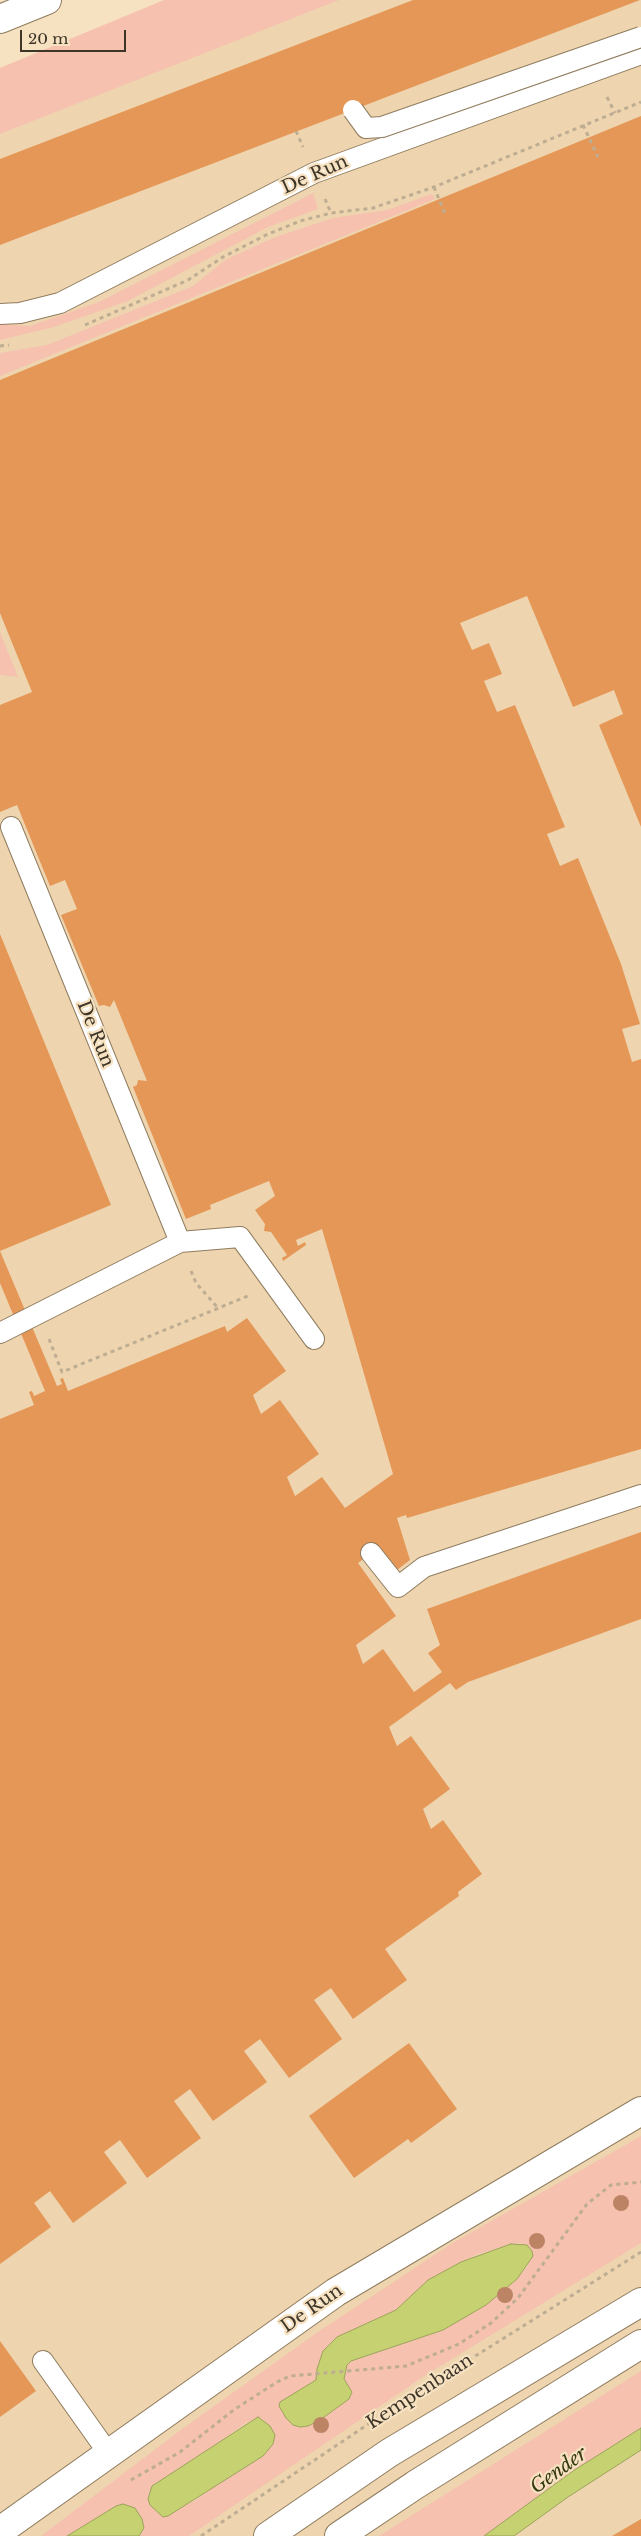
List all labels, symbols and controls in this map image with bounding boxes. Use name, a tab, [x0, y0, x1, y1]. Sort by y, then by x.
scale bar	[22, 20, 129, 52]
text: 20 m	[28, 29, 68, 48]
street label: De Run	[279, 151, 351, 199]
street label: De Run	[72, 997, 118, 1071]
street label: De Run	[277, 2280, 347, 2338]
street label: Kempenbaan	[363, 2350, 477, 2434]
water label: Gender	[526, 2443, 592, 2499]

